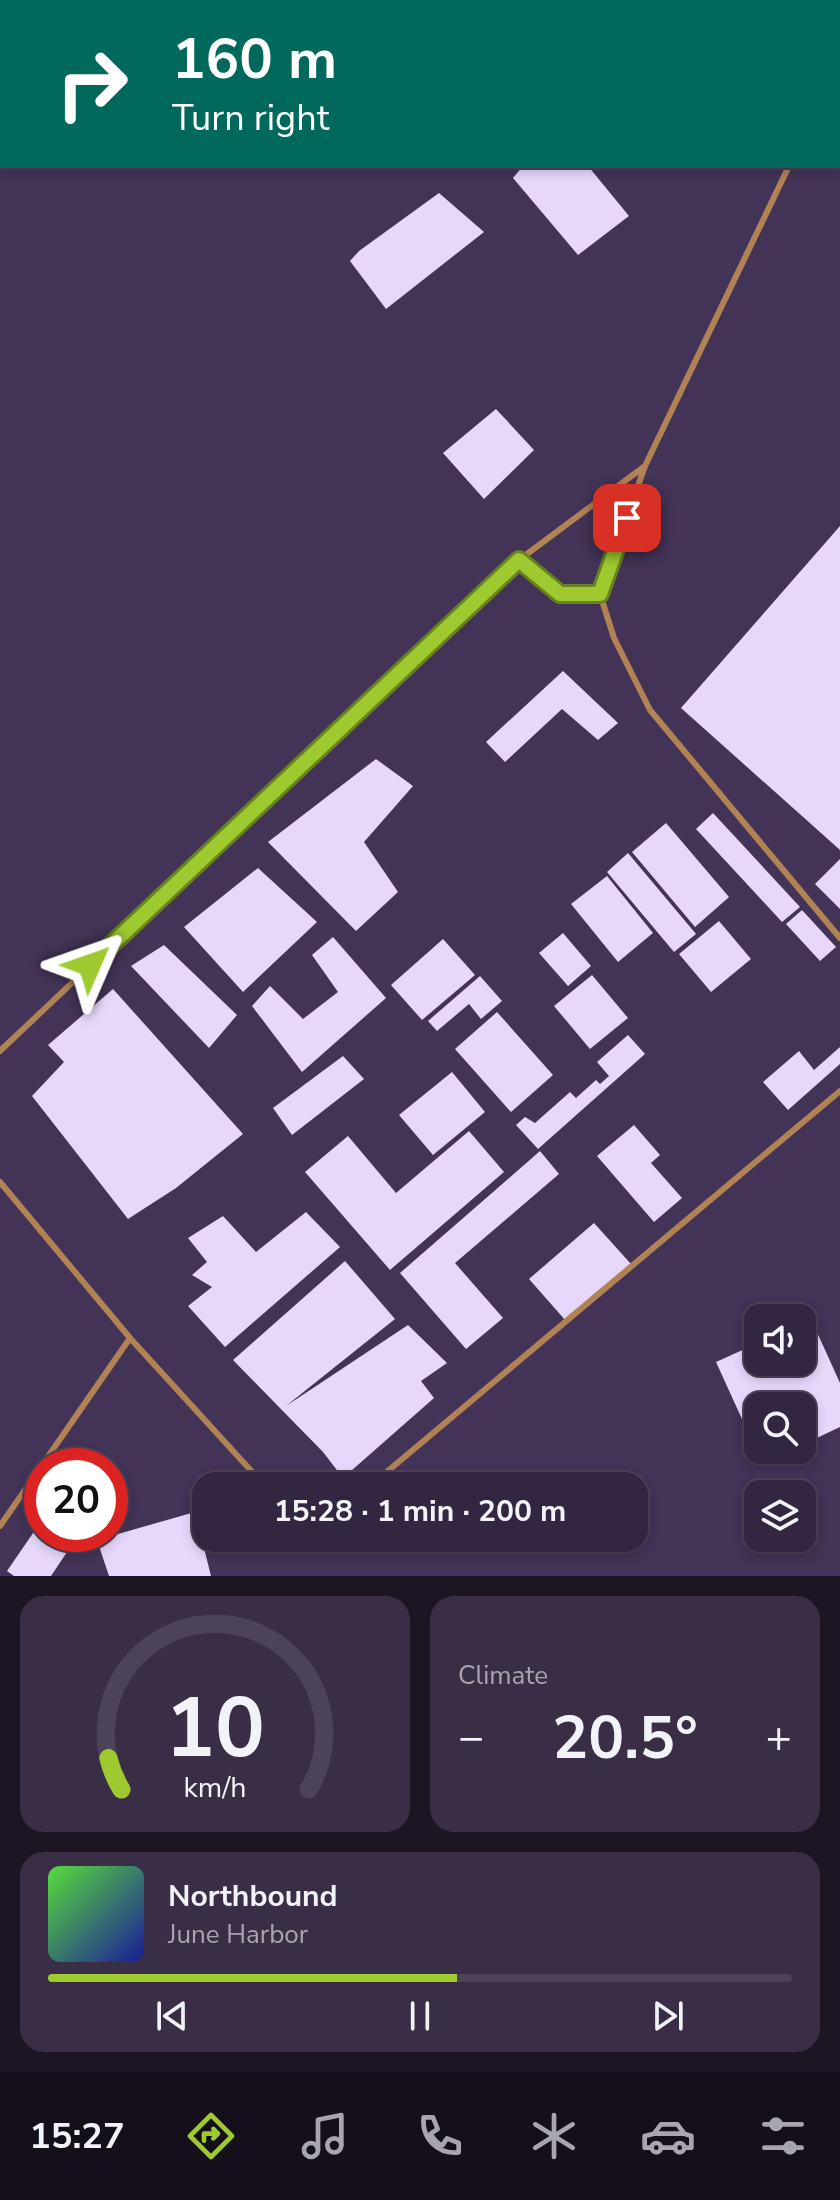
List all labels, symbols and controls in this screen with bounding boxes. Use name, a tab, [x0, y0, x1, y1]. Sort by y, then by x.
text: 160 m	[172, 21, 337, 98]
icon: right	[40, 32, 144, 136]
text: Turn right	[172, 94, 329, 143]
pin	[593, 484, 661, 552]
icon: arrive	[605, 496, 649, 540]
position arrow	[48, 923, 132, 1007]
map controls	[744, 1304, 816, 1552]
button: sound	[744, 1304, 816, 1376]
button: search	[744, 1392, 816, 1464]
speed limit sign: 20	[24, 1448, 128, 1552]
button: layers	[744, 1480, 816, 1552]
text: 15:28 · 1 min · 200 m	[274, 1491, 566, 1532]
text: Climate	[458, 1658, 548, 1693]
text: 10	[165, 1672, 265, 1785]
text: 20.5°	[552, 1697, 698, 1779]
text: −	[458, 1708, 484, 1768]
text: +	[766, 1708, 792, 1768]
text: km/h	[184, 1768, 246, 1807]
text: Northbound	[168, 1876, 338, 1917]
text: June Harbor	[168, 1917, 308, 1952]
icon: previous	[150, 1994, 194, 2038]
icon: pause	[398, 1994, 442, 2038]
icon: next	[646, 1994, 690, 2038]
icon: directions	[183, 2108, 239, 2164]
icon: music	[297, 2108, 353, 2164]
icon: phone	[412, 2108, 468, 2164]
icon: climate	[526, 2108, 582, 2164]
icon: car	[640, 2108, 696, 2164]
icon: filters	[755, 2108, 811, 2164]
text: 15:27	[29, 2112, 125, 2161]

